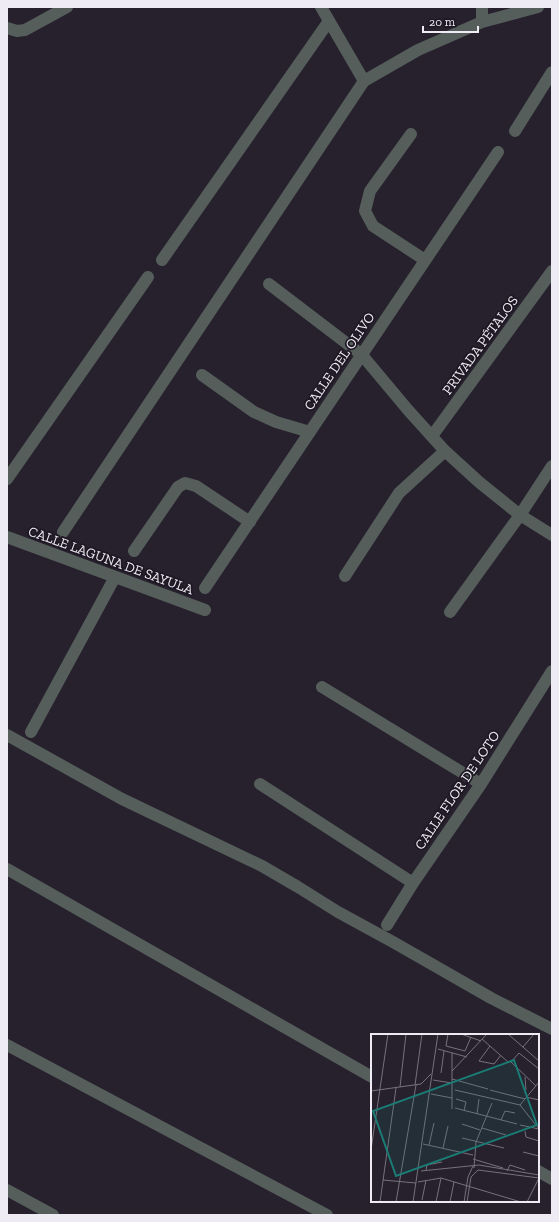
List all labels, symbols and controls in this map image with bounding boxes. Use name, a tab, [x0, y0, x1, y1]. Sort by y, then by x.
scale bar	[423, 8, 478, 34]
text: 20 m	[429, 15, 456, 29]
street label: PRIVADA PÉTALOS	[439, 293, 522, 398]
street label: CALLE DEL OLIVO	[300, 309, 378, 413]
street label: CALLE LAGUNA DE SAYULA	[26, 523, 197, 599]
street label: CALLE FLOR DE LOTO	[411, 728, 504, 853]
inset map	[371, 1034, 539, 1202]

